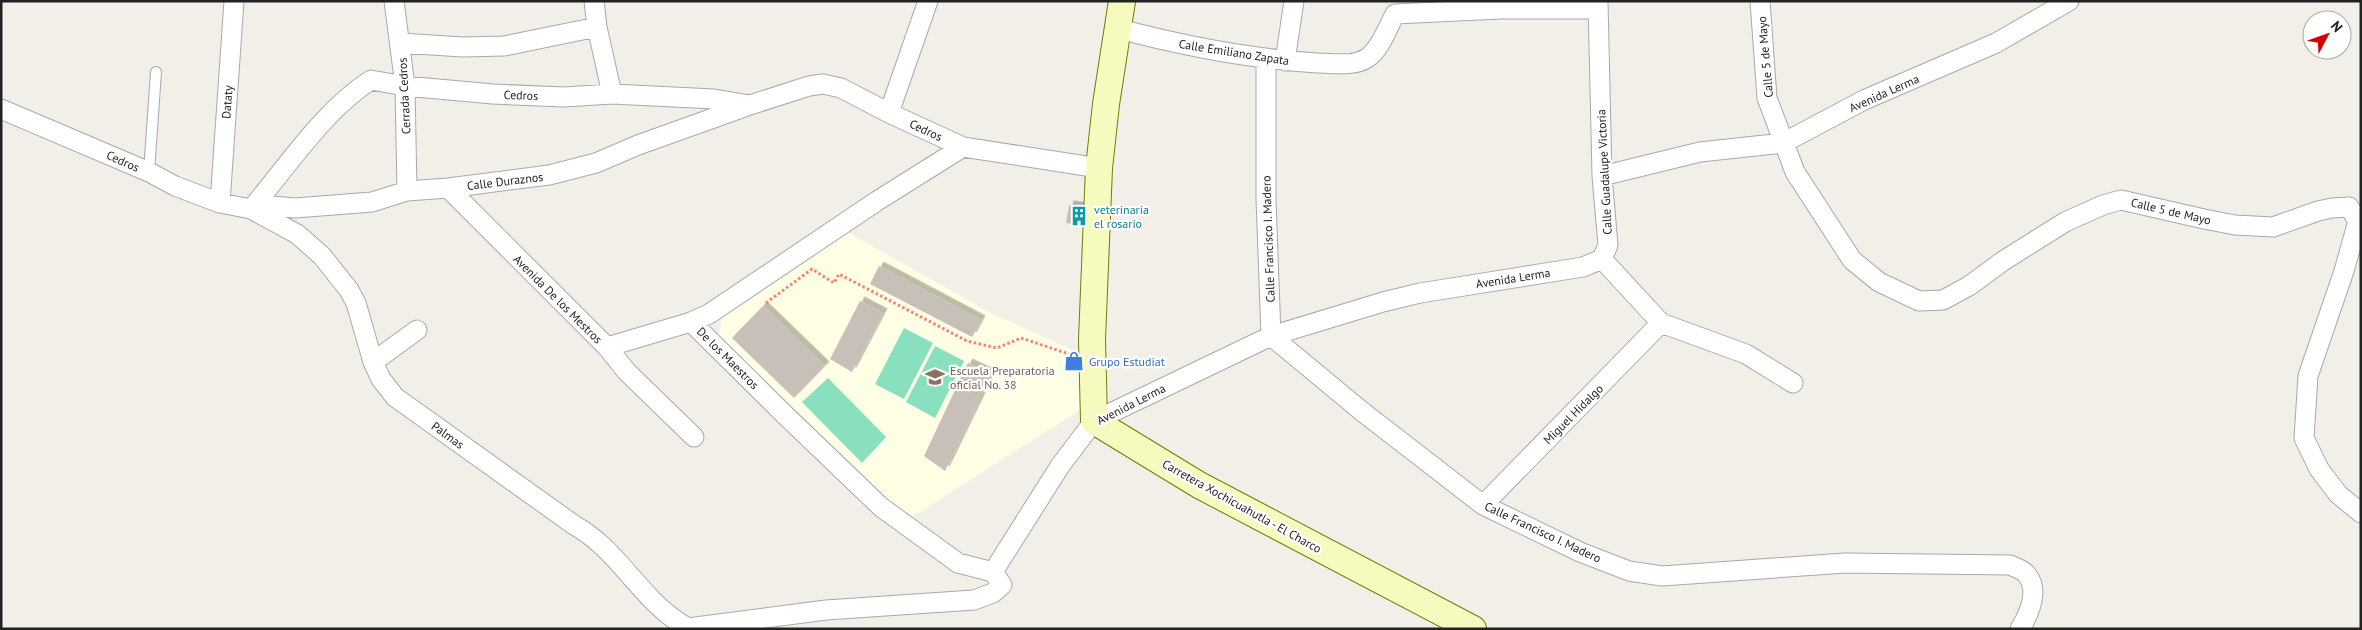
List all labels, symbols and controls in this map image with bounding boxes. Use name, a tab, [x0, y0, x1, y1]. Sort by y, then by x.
north arrow	[2302, 10, 2352, 60]
street label: Calle 5 de Mayo	[1754, 16, 1776, 98]
text: N	[2327, 17, 2347, 36]
street label: Calle Emiliano Zapata	[1178, 36, 1290, 68]
street label: Cerrada Cedros	[395, 57, 413, 135]
street label: Avenida Lerma	[1847, 71, 1921, 115]
street label: Dataty	[218, 84, 236, 119]
street label: Cedros	[503, 87, 539, 103]
street label: Calle Guadalupe Victoria	[1593, 109, 1615, 235]
street label: Cedros	[907, 116, 945, 144]
street label: Cedros	[104, 147, 142, 175]
street label: Calle Duraznos	[466, 169, 544, 193]
street label: Calle Francisco I. Madero	[1258, 175, 1278, 303]
street label: Calle 5 de Mayo	[2129, 194, 2213, 228]
place label: veterinaria el rosario	[1094, 202, 1149, 231]
building icon: veterinaria el rosario	[1068, 205, 1090, 227]
street label: Avenida De los Mestros	[510, 251, 606, 347]
street label: Avenida Lerma	[1475, 265, 1551, 291]
street label: De los Maestros	[694, 324, 762, 392]
shop icon: Grupo Estudiat	[1063, 350, 1085, 372]
place label: Grupo Estudiat	[1089, 354, 1165, 369]
place label: Escuela Preparatoria oficial No. 38	[950, 363, 1055, 392]
school or university icon: Escuela Preparatoria oficial No. 38	[924, 366, 946, 388]
street label: Avenida Lerma	[1094, 380, 1168, 428]
street label: Miguel Hidalgo	[1540, 381, 1606, 447]
street label: Palmas	[429, 418, 467, 452]
street label: Carretera Xochicuahutla - El Charco	[1160, 456, 1324, 556]
street label: Calle Francisco I. Madero	[1482, 498, 1604, 566]

